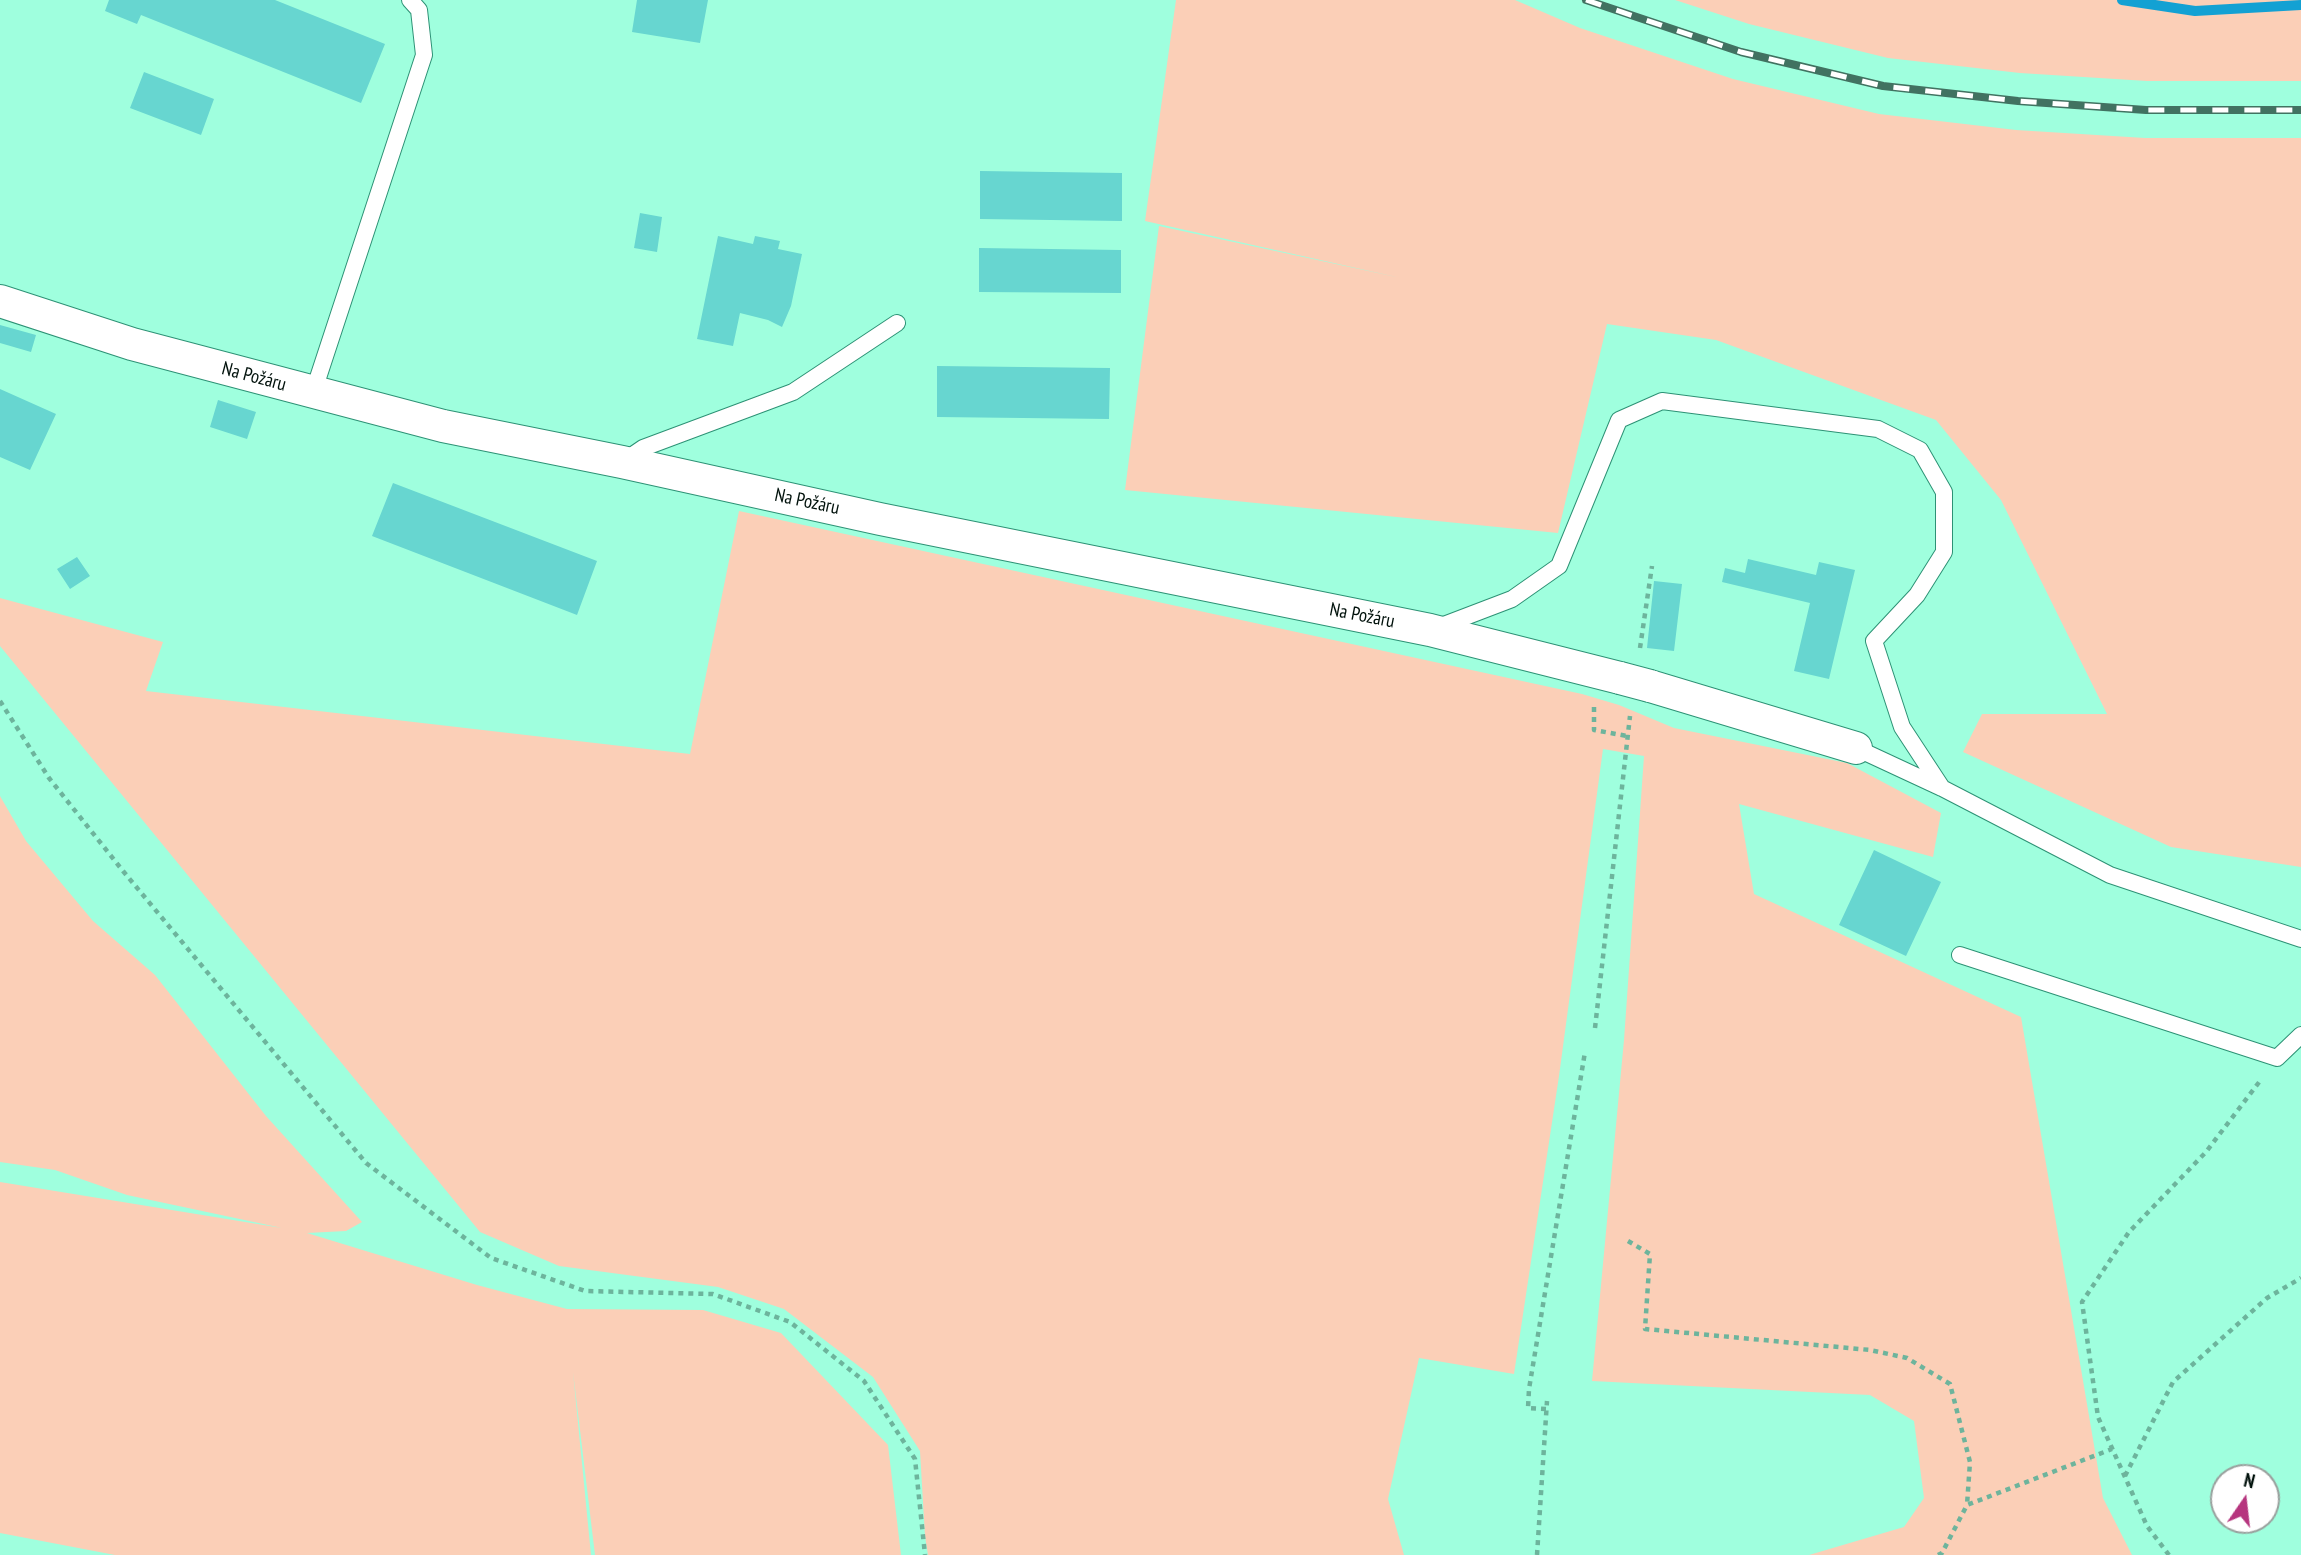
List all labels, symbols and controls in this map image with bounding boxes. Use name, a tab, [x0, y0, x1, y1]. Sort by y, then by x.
street label: Na Požáru	[219, 357, 289, 397]
street label: Na Požáru	[772, 484, 842, 520]
street label: Na Požáru	[1328, 599, 1396, 633]
north arrow	[2210, 1464, 2280, 1534]
text: N	[2242, 1468, 2257, 1493]

